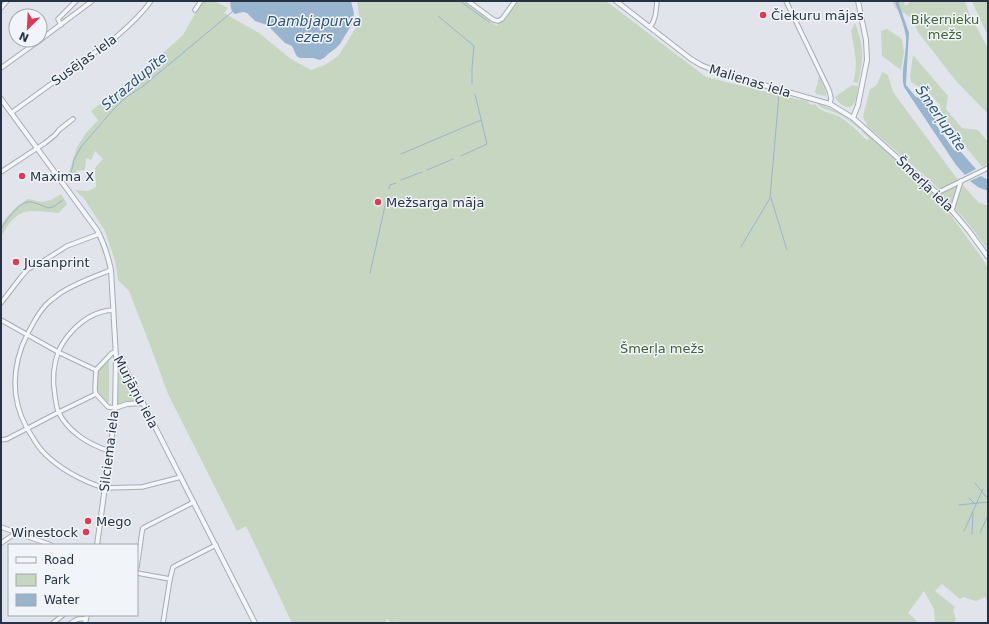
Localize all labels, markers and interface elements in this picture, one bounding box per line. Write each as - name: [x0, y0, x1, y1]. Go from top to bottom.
- north arrow: [8, 8, 48, 48]
- place label: Čiekuru mājas: [771, 8, 864, 23]
- marker: Čiekuru mājas: [758, 10, 768, 20]
- park label: Biķernieku mežs: [911, 12, 979, 42]
- water label: Dambjapurva ezers: [267, 13, 361, 45]
- text: N: [17, 29, 31, 44]
- street label: Susējas iela: [48, 31, 120, 89]
- water label: Strazdupīte: [98, 49, 170, 113]
- street label: Malienas iela: [707, 61, 793, 101]
- water label: Šmerļupīte: [912, 81, 970, 155]
- street label: Šmerļa iela: [893, 153, 957, 215]
- place label: Maxima X: [30, 169, 94, 184]
- marker: Maxima X: [17, 171, 27, 181]
- place label: Mežsarga māja: [386, 195, 484, 210]
- marker: Mežsarga māja: [373, 197, 383, 207]
- place label: Jusanprint: [23, 255, 90, 270]
- marker: Jusanprint: [11, 257, 21, 267]
- park label: Šmerļa mežs: [620, 341, 704, 356]
- street label: Murjāņu iela: [111, 353, 161, 431]
- street label: Silciema iela: [97, 409, 121, 493]
- place label: Mego: [96, 514, 131, 529]
- marker: Mego: [83, 516, 93, 526]
- place label: Winestock: [11, 525, 78, 540]
- marker: Winestock: [81, 527, 91, 537]
- legend: [8, 544, 138, 616]
- text: Road: [44, 553, 74, 567]
- text: Park: [44, 573, 70, 587]
- text: Water: [44, 593, 80, 607]

